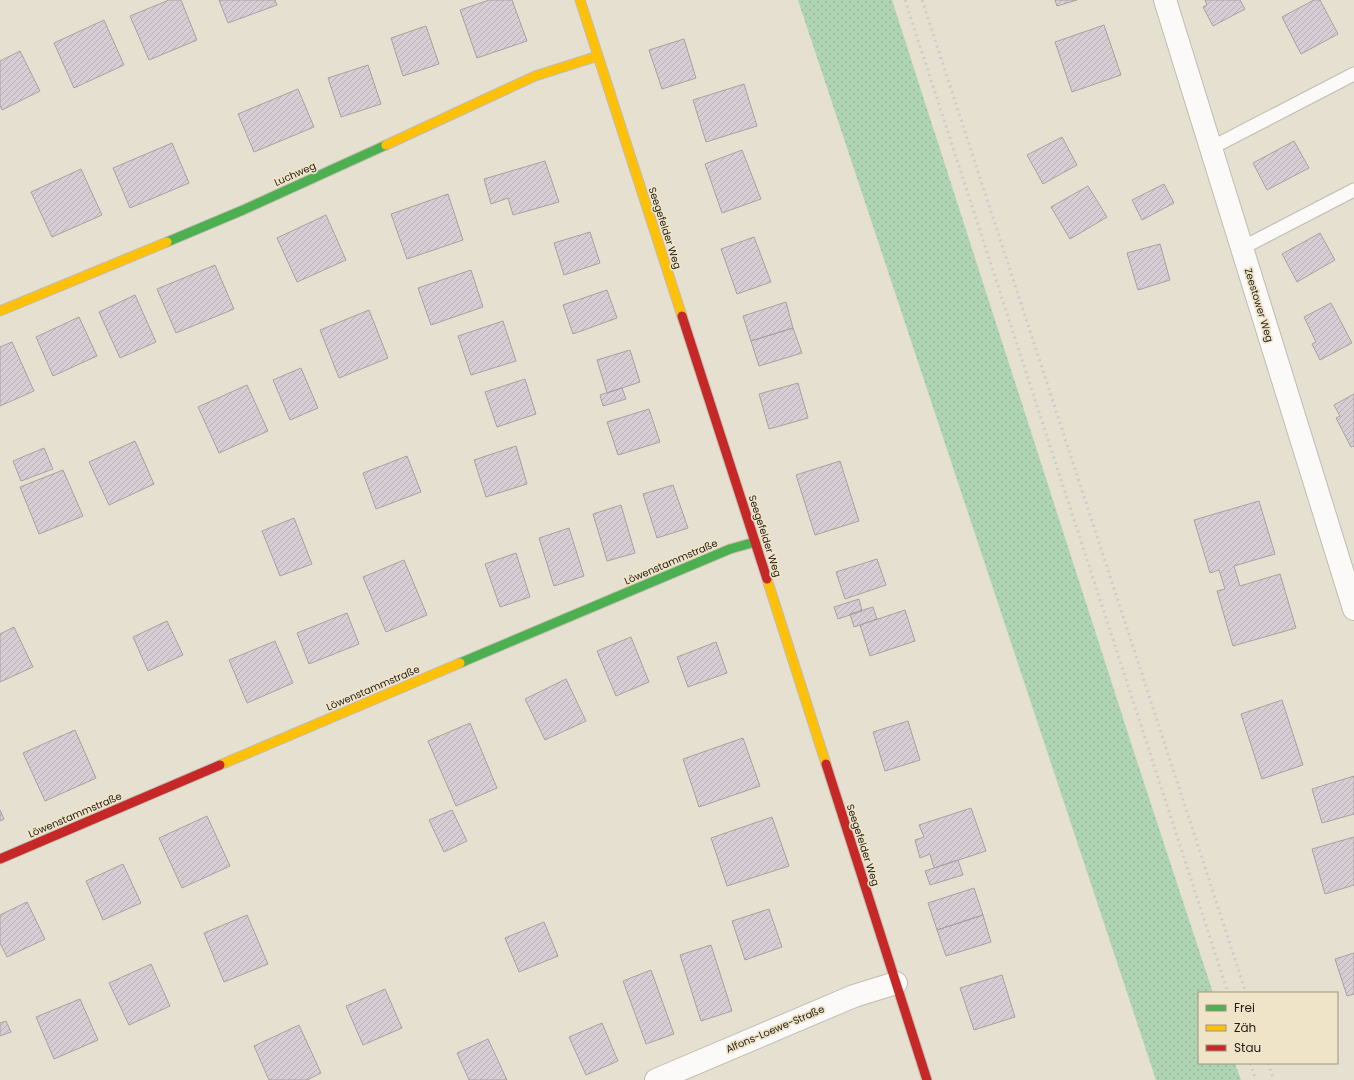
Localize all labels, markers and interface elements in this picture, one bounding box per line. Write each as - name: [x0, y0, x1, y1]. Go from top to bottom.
- street label: Luchweg: [272, 158, 318, 190]
- street label: Seegefelder Weg: [645, 185, 685, 271]
- street label: Zeestower Weg: [1241, 266, 1277, 344]
- street label: Seegefelder Weg: [745, 493, 785, 579]
- street label: Löwenstammstraße: [622, 536, 720, 588]
- street label: Löwenstammstraße: [324, 662, 422, 714]
- street label: Löwenstammstraße: [26, 789, 124, 841]
- street label: Seegefelder Weg: [843, 802, 883, 888]
- legend: [1198, 992, 1338, 1064]
- text: Frei: [1234, 999, 1255, 1016]
- street label: Alfons-Loewe-Straße: [723, 1001, 827, 1057]
- text: Zäh: [1234, 1019, 1256, 1036]
- text: Stau: [1234, 1039, 1261, 1056]

